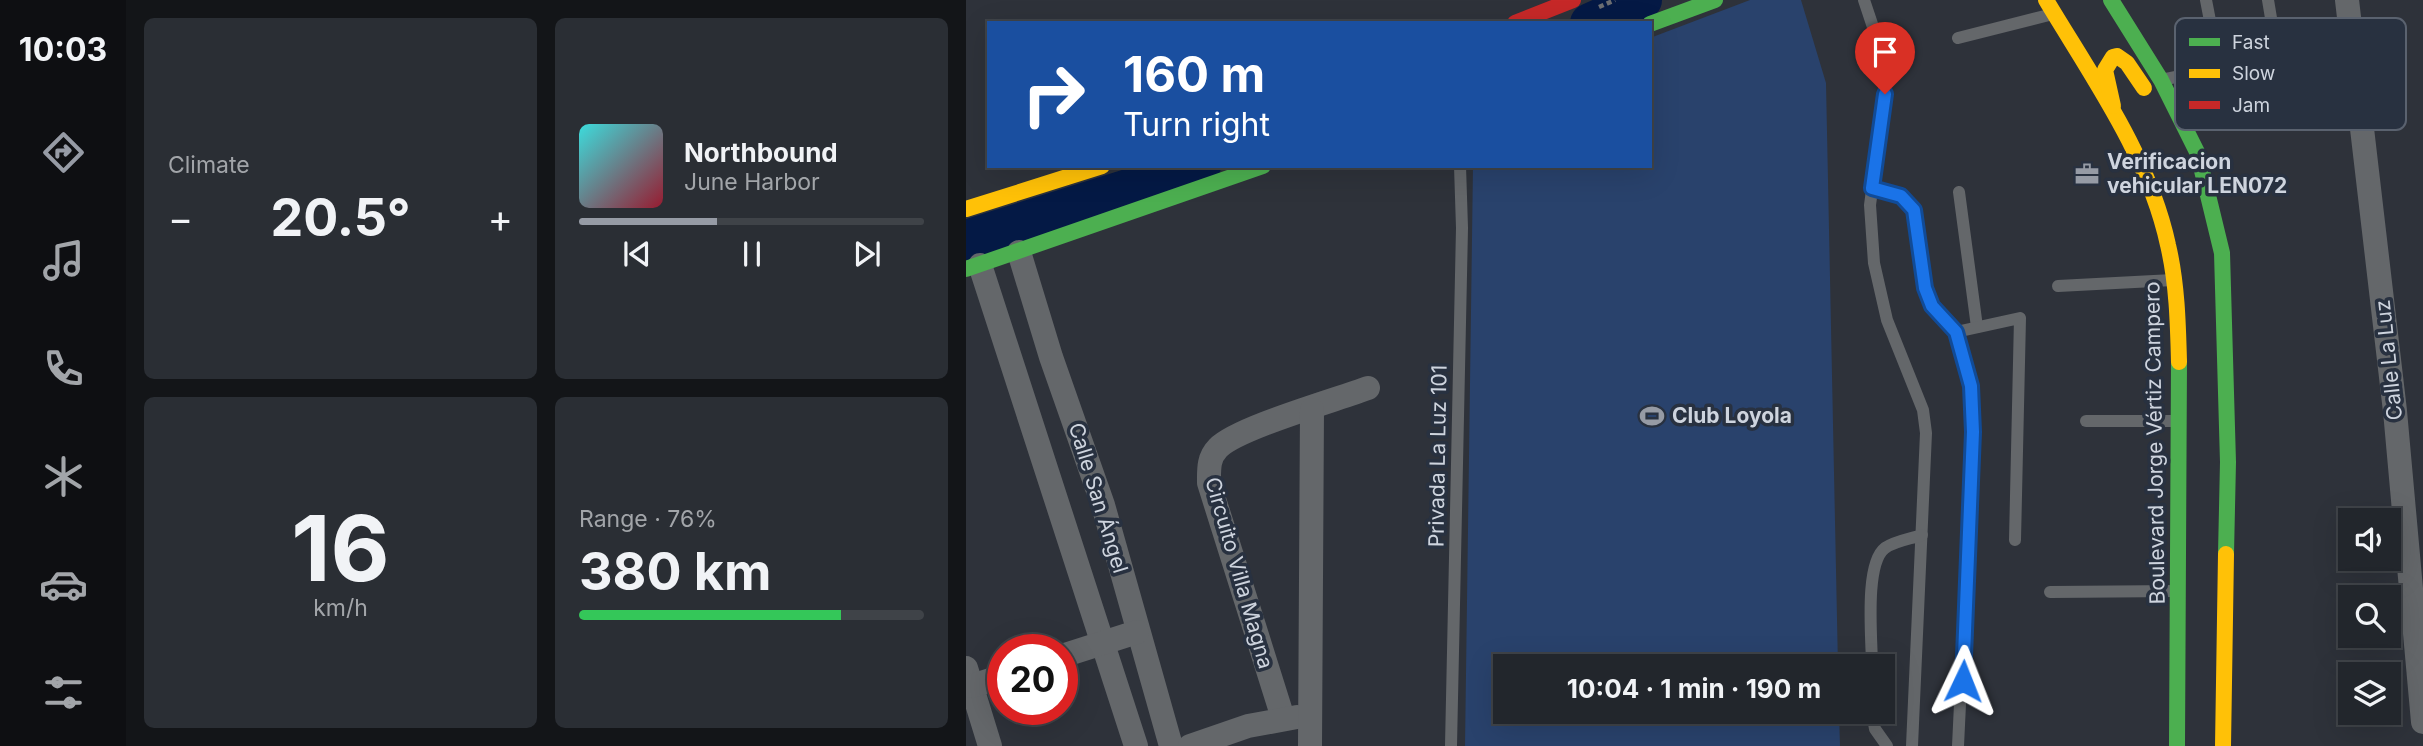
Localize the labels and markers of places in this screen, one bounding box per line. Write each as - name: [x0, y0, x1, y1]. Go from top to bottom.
- pin: [1855, 22, 1915, 94]
- place label: Verificacion vehicular LEN072: [2107, 149, 2287, 198]
- office icon: Verificacion vehicular LEN072: [2073, 160, 2101, 188]
- sports icon: Club Loyola: [1638, 402, 1666, 430]
- place label: Club Loyola: [1672, 403, 1792, 428]

